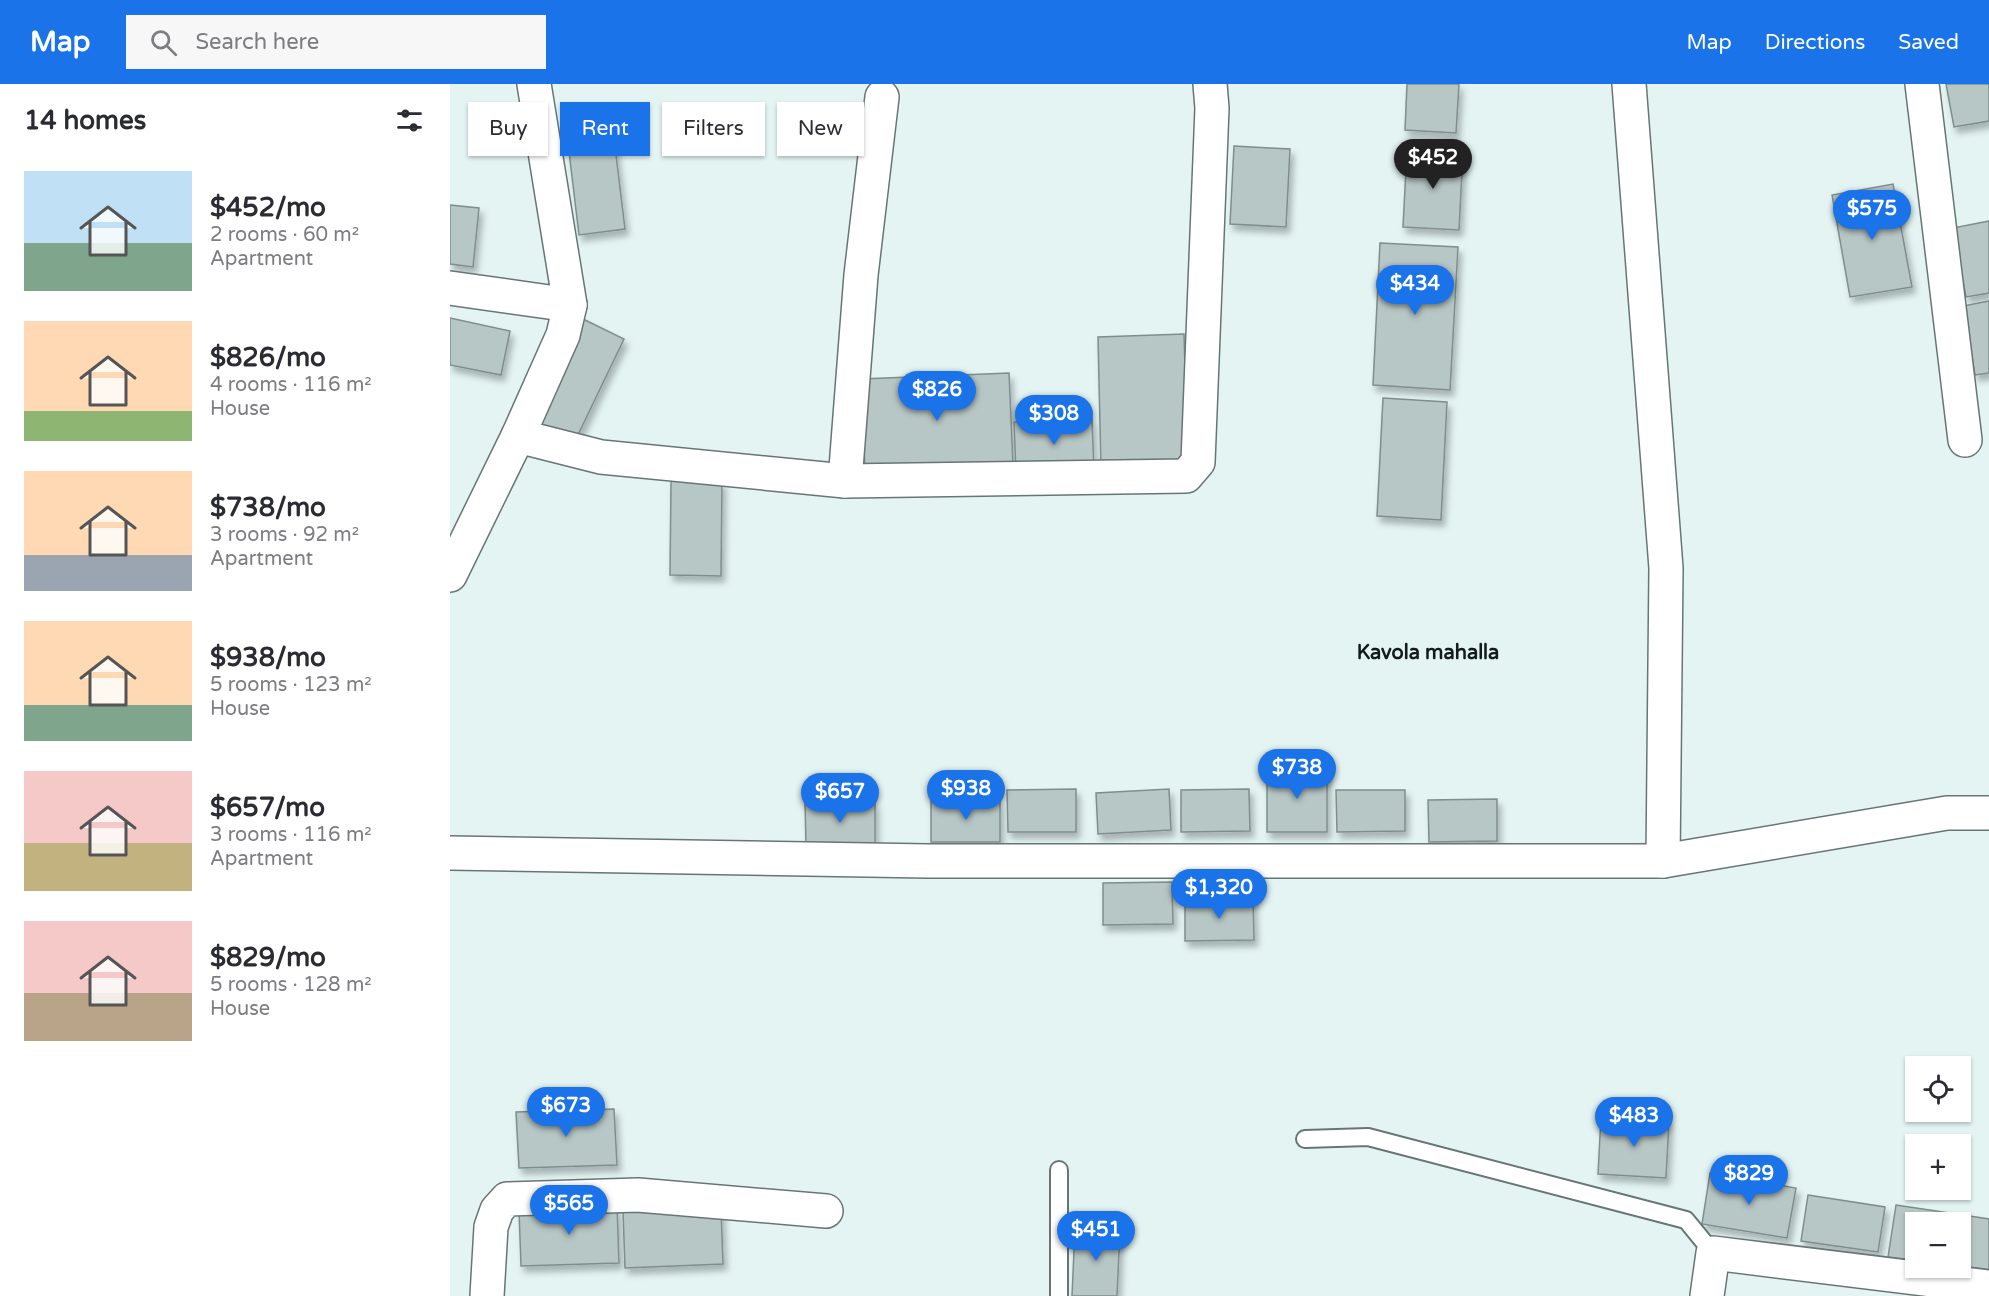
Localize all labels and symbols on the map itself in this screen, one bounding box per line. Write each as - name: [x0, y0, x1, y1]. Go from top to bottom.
- pin: $452: [1397, 139, 1469, 190]
- pin: $575: [1836, 190, 1908, 241]
- pin: $434: [1379, 265, 1451, 316]
- pin: $826: [901, 371, 973, 422]
- pin: $308: [1018, 395, 1090, 446]
- district label: Kavola mahalla: [1357, 641, 1499, 665]
- pin: $738: [1261, 749, 1333, 800]
- pin: $938: [930, 770, 1002, 821]
- pin: $657: [804, 773, 876, 824]
- pin: $1,320: [1170, 869, 1268, 920]
- pin: $673: [530, 1087, 602, 1138]
- pin: $483: [1598, 1097, 1670, 1148]
- pin: $829: [1713, 1155, 1785, 1206]
- pin: $565: [533, 1185, 605, 1236]
- pin: $451: [1060, 1211, 1132, 1262]

